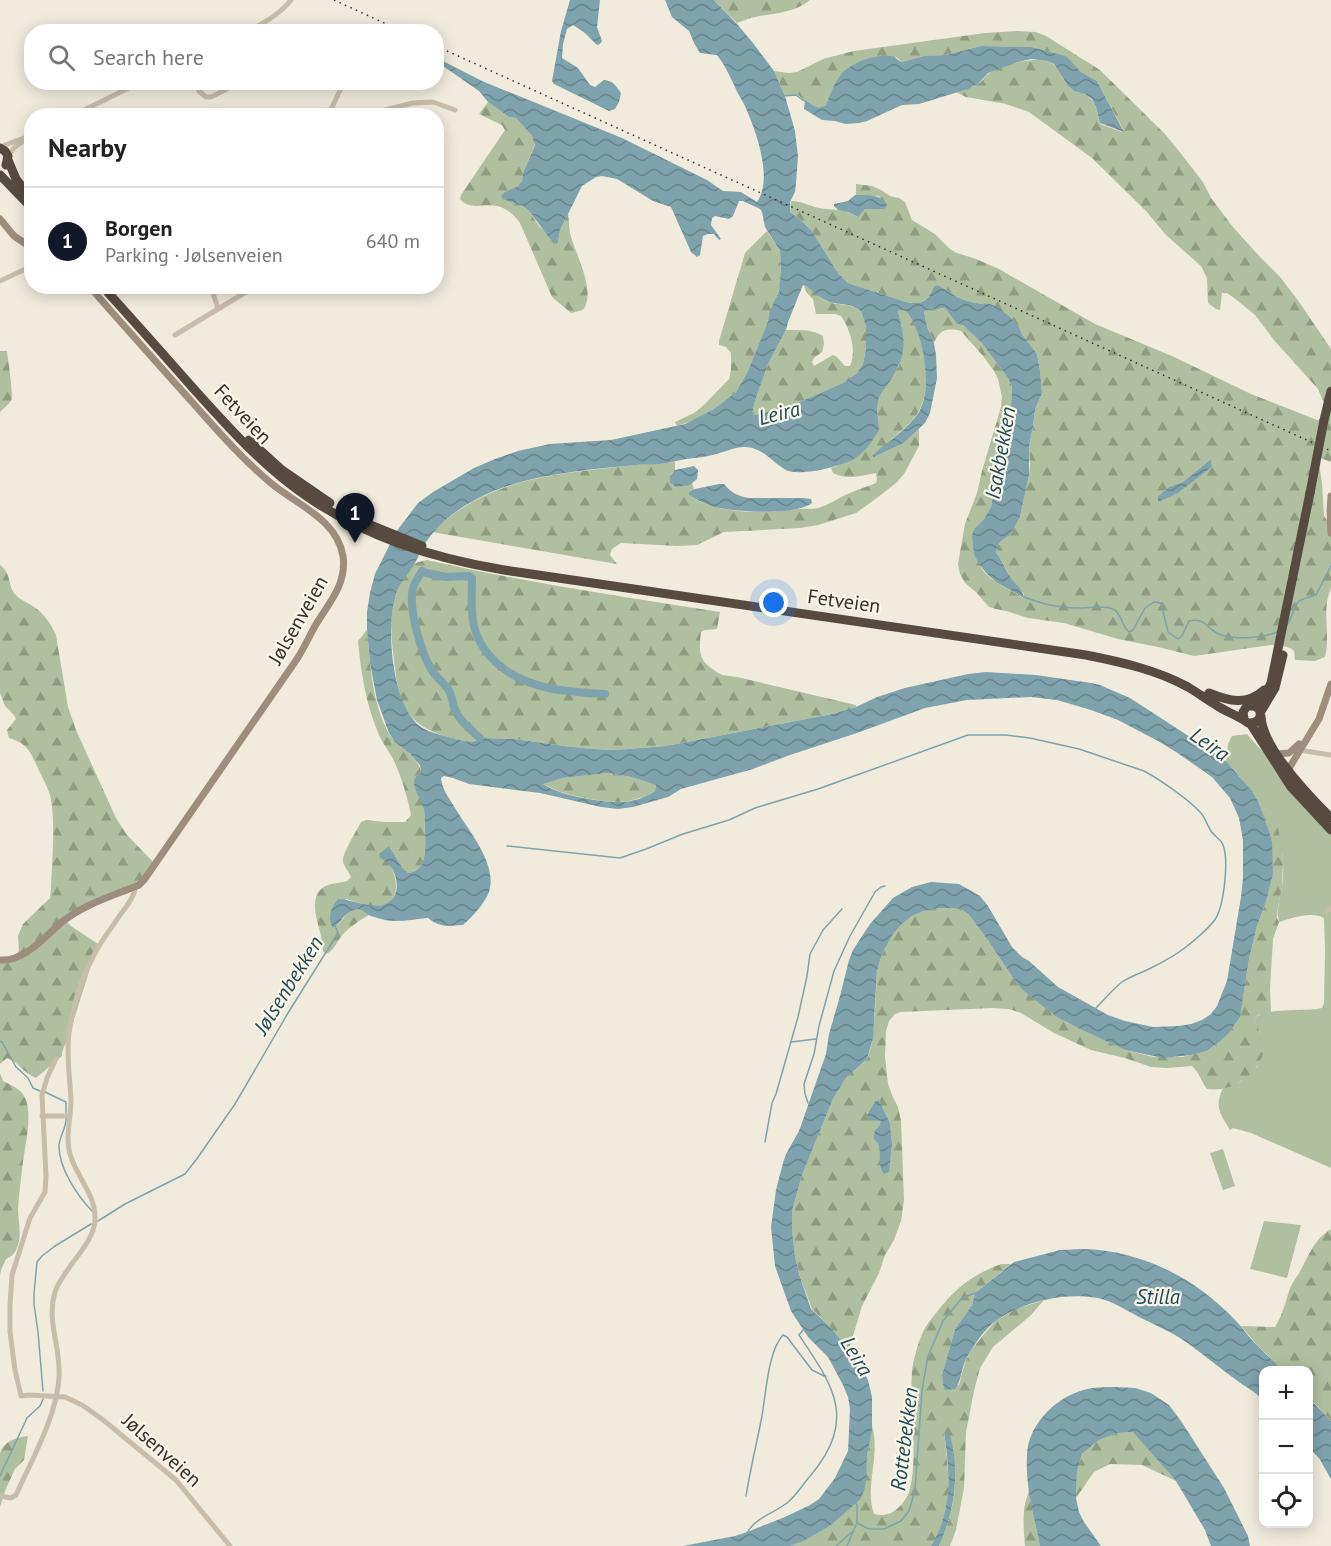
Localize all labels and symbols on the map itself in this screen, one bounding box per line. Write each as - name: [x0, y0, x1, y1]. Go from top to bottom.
- street label: Fetveien: [208, 378, 278, 450]
- water label: Leira: [755, 395, 803, 431]
- water label: Isakbekken: [979, 405, 1021, 501]
- pin: 1: [336, 494, 374, 543]
- street label: Jølsenveien: [262, 571, 334, 670]
- street label: Fetveien: [806, 583, 882, 619]
- your location: [759, 588, 788, 617]
- water label: Leira: [1185, 721, 1236, 768]
- water label: Jølsenbekken: [246, 931, 329, 1041]
- water label: Stilla: [1136, 1283, 1181, 1310]
- water label: Leira: [835, 1331, 880, 1382]
- water label: Rottebekken: [884, 1386, 924, 1492]
- street label: Jølsenveien: [116, 1407, 207, 1492]

